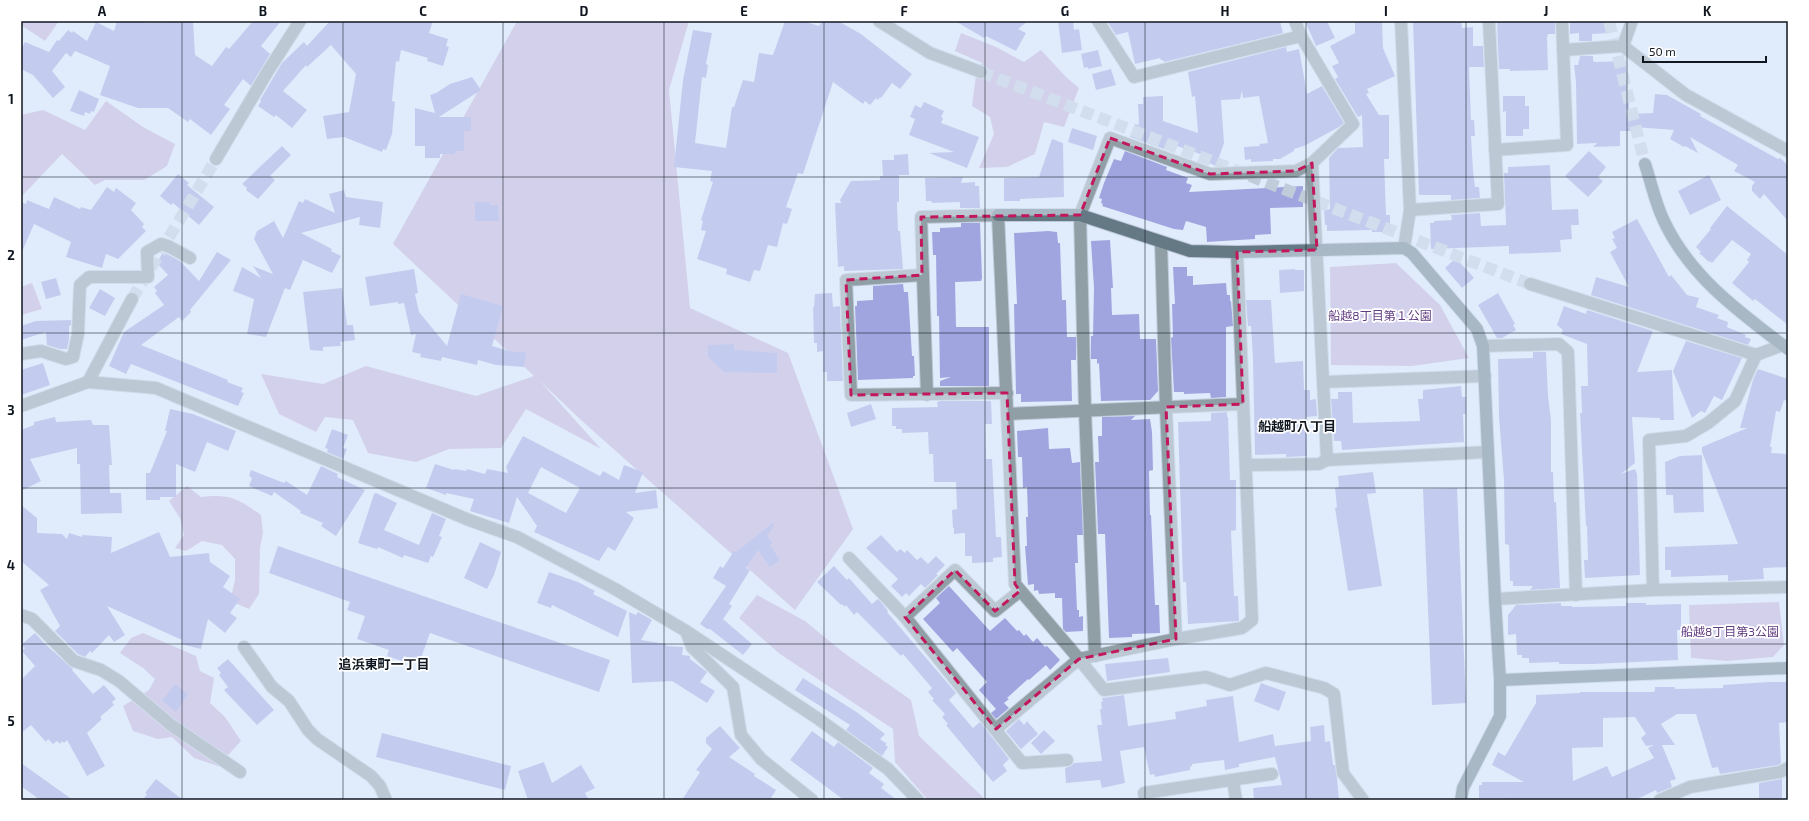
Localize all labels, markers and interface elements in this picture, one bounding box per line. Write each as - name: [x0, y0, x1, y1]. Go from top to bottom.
- text: A: [98, 3, 107, 19]
- text: B: [259, 3, 267, 19]
- text: C: [419, 3, 427, 19]
- text: D: [580, 3, 589, 19]
- text: E: [740, 3, 748, 19]
- text: F: [900, 3, 908, 19]
- text: G: [1061, 3, 1069, 19]
- text: H: [1221, 3, 1230, 19]
- text: I: [1384, 3, 1388, 19]
- text: J: [1544, 3, 1548, 19]
- text: K: [1703, 3, 1712, 19]
- scale bar: [1643, 38, 1766, 64]
- text: 50 m: [1649, 44, 1676, 58]
- text: 1: [8, 91, 14, 107]
- text: 2: [7, 247, 15, 263]
- park label: 船越8丁目第１公園: [1328, 308, 1432, 322]
- text: 3: [7, 402, 15, 418]
- district label: 船越町八丁目: [1258, 418, 1336, 434]
- text: 4: [7, 557, 15, 573]
- park label: 船越8丁目第3公園: [1681, 624, 1779, 638]
- district label: 追浜東町一丁目: [338, 656, 430, 672]
- text: 5: [7, 713, 15, 729]

